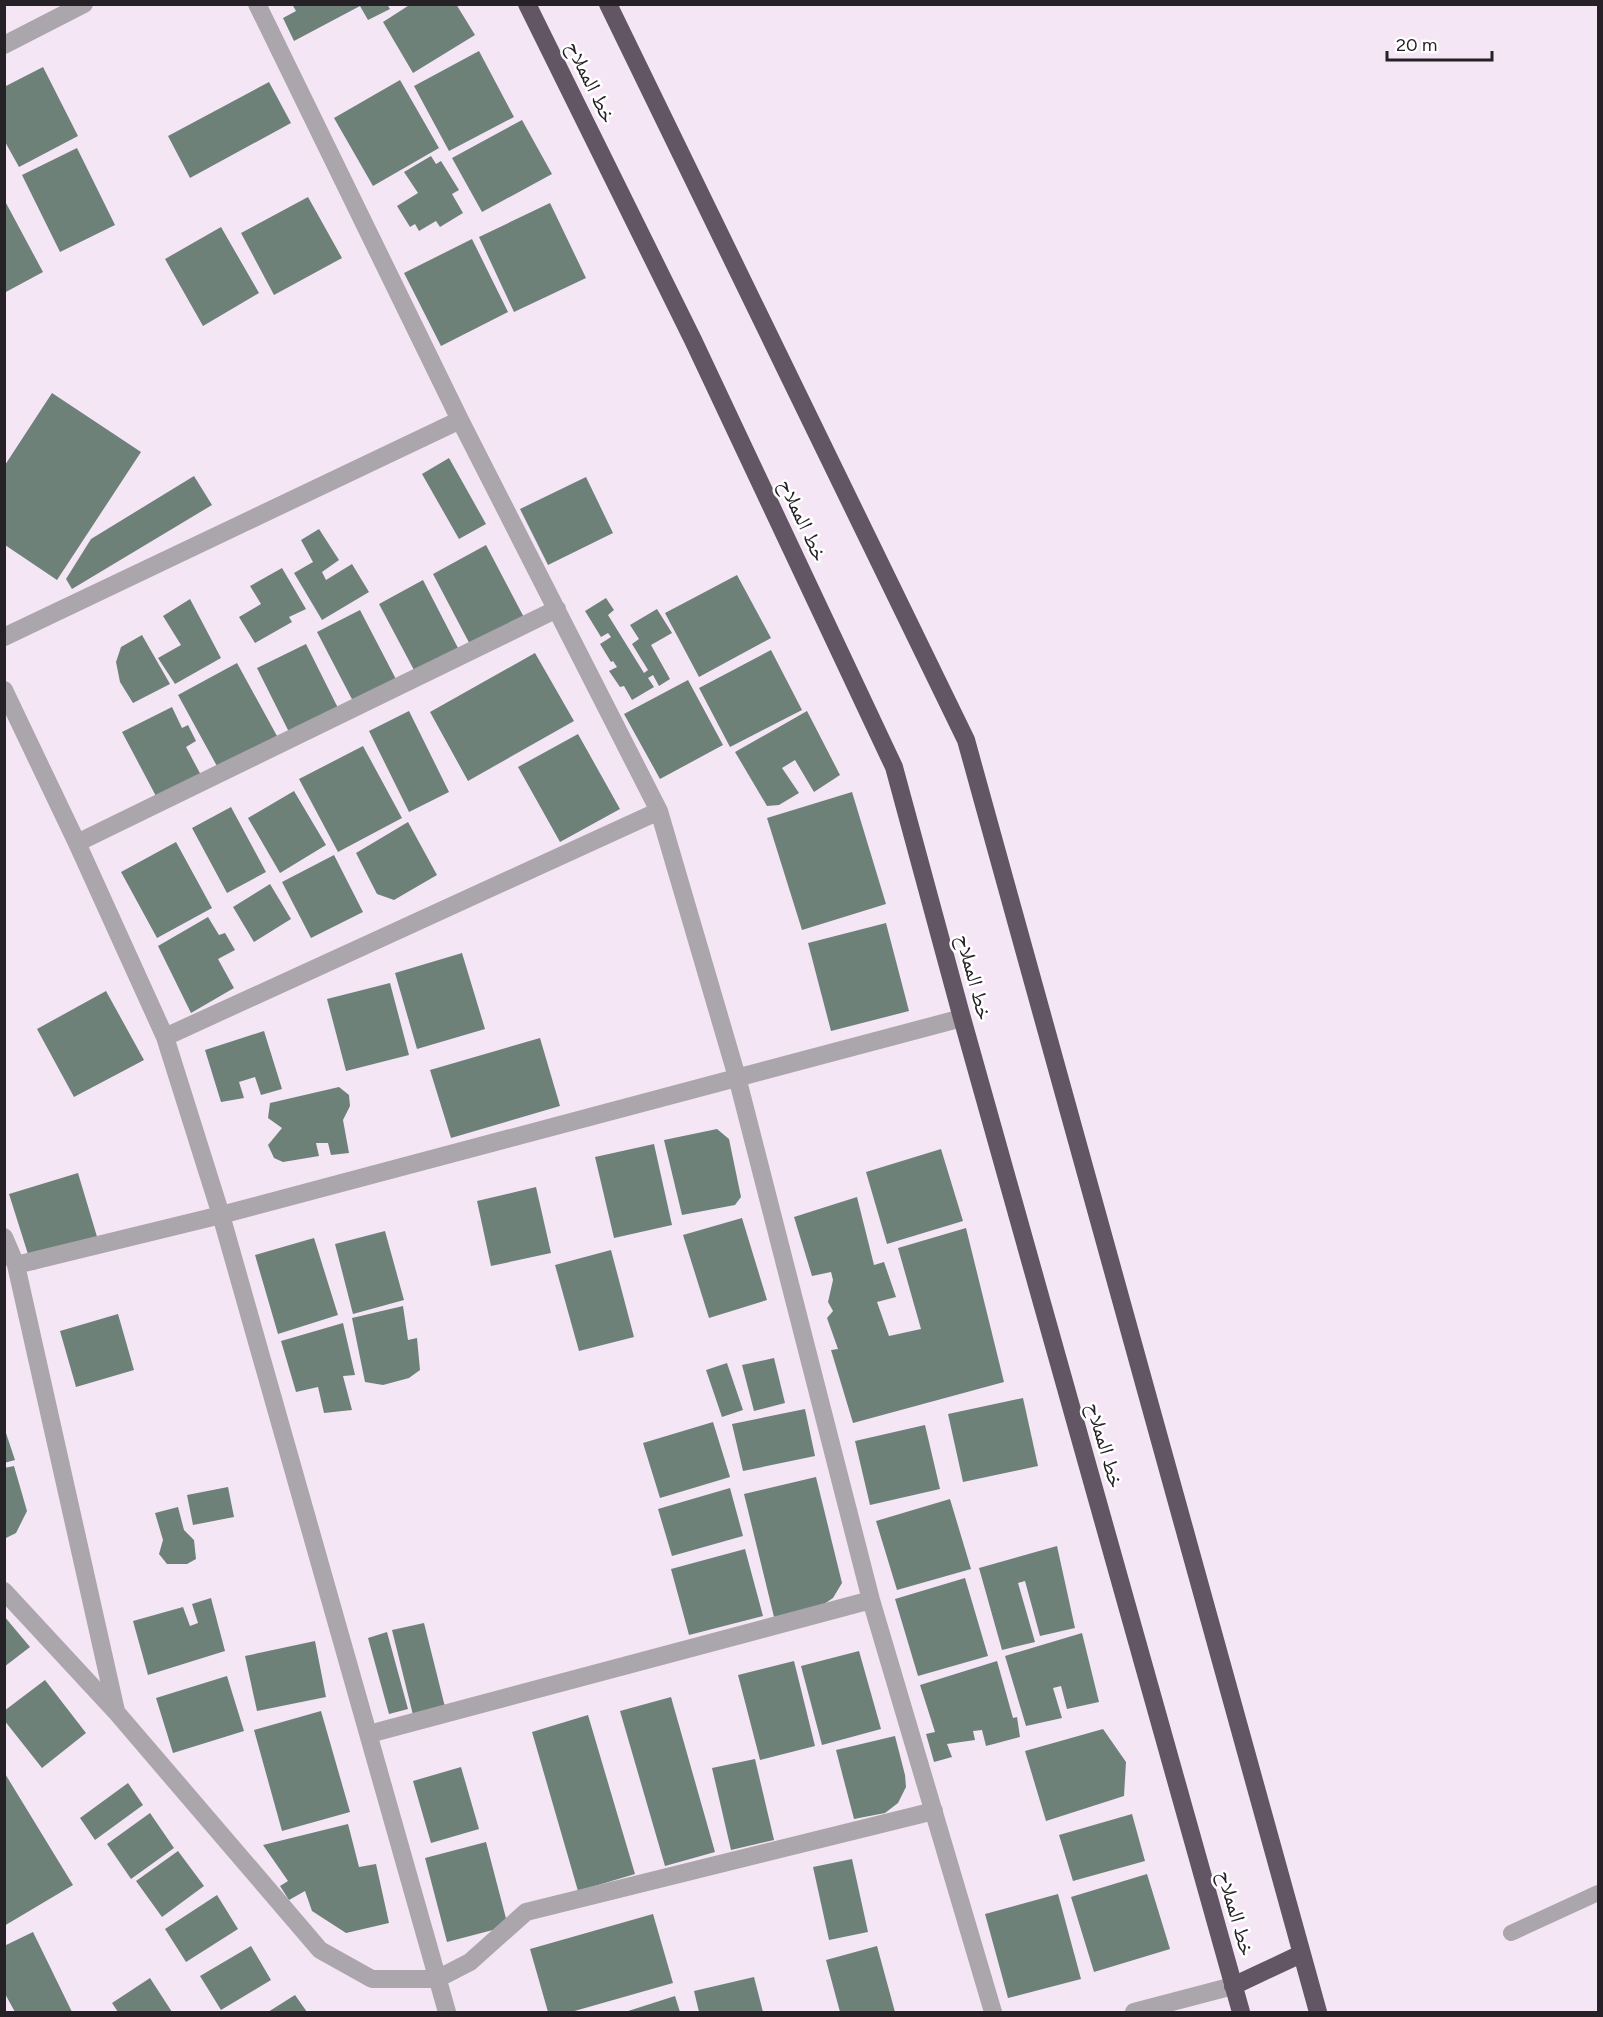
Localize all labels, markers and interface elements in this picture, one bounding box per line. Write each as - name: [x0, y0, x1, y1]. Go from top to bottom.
- scale bar: [1387, 24, 1492, 62]
- text: 20 m: [1396, 34, 1437, 56]
- street label: خط المملاح: [560, 37, 622, 127]
- street label: خط المملاح: [773, 475, 833, 565]
- street label: خط المملاح: [950, 931, 998, 1023]
- street label: خط المملاح: [1080, 1399, 1130, 1491]
- street label: خط المملاح: [1211, 1867, 1261, 1959]

